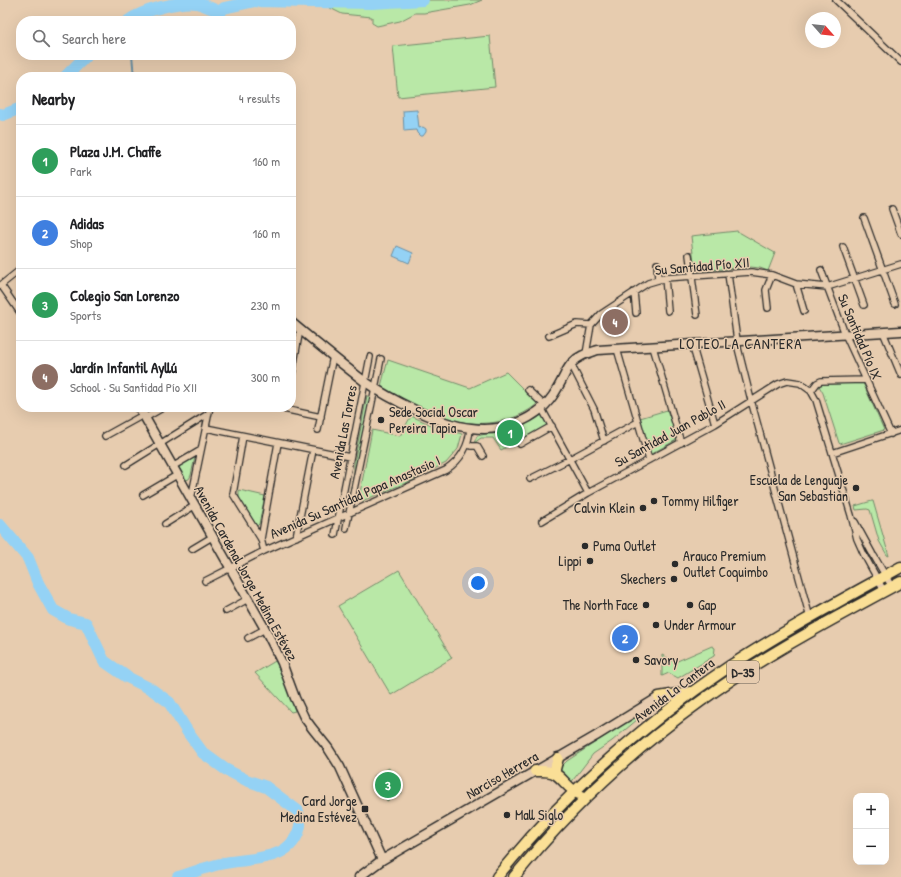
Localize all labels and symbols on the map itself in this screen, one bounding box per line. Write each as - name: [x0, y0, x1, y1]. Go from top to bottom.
- north arrow: [805, 12, 841, 48]
- street label: Su Santidad Pío XII: [654, 252, 750, 279]
- street label: Su Santidad Pío IX: [834, 291, 887, 383]
- pin: 4: [602, 307, 628, 337]
- district label: LOTEO LA CANTERA: [679, 333, 803, 354]
- street label: Avenida Las Torres: [324, 384, 361, 480]
- street label: Su Santidad Juan Pablo II: [611, 394, 729, 471]
- place label: Sede Social Oscar Pereira Tapia: [389, 402, 478, 438]
- marker: Sede Social Oscar Pereira Tapia: [376, 415, 386, 425]
- pin: 1: [497, 418, 523, 448]
- street label: Avenida Su Santidad Papa Anastasio I: [267, 450, 443, 544]
- place label: Escuela de Lenguaje San Sebastian: [750, 470, 848, 505]
- street label: Avenida Cardenal Jorge Medina Estévez: [189, 482, 303, 664]
- marker: Escuela de Lenguaje San Sebastian: [851, 483, 861, 493]
- place label: Tommy Hilfiger: [662, 491, 739, 511]
- marker: Tommy Hilfiger: [649, 496, 659, 506]
- place label: Calvin Klein: [574, 498, 635, 517]
- marker: Calvin Klein: [638, 503, 648, 513]
- place label: Puma Outlet: [593, 536, 656, 555]
- marker: Puma Outlet: [580, 541, 590, 551]
- place label: Arauco Premium Outlet Coquimbo: [683, 546, 768, 582]
- place label: Lippi: [559, 551, 582, 571]
- marker: Lippi: [585, 556, 595, 566]
- marker: Arauco Premium Outlet Coquimbo: [670, 559, 680, 569]
- place label: Skechers: [621, 569, 666, 588]
- your location: [468, 573, 488, 593]
- marker: Skechers: [669, 574, 679, 584]
- place label: The North Face: [563, 595, 638, 614]
- place label: Gap: [698, 595, 716, 615]
- marker: The North Face: [641, 600, 651, 610]
- marker: Gap: [685, 600, 695, 610]
- place label: Under Armour: [664, 615, 737, 634]
- marker: Under Armour: [651, 620, 661, 630]
- pin: 2: [612, 623, 638, 653]
- place label: Savory: [644, 650, 679, 670]
- street label: Avenida La Cantera: [630, 653, 718, 726]
- marker: Savory: [631, 655, 641, 665]
- road number: D-35: [727, 661, 759, 683]
- street label: Narciso Herrera: [462, 746, 542, 803]
- pin: 3: [375, 770, 401, 800]
- place label: Card Jorge Medina Estévez: [280, 791, 357, 826]
- marker: Card Jorge Medina Estévez: [360, 804, 370, 814]
- place label: Mall Siglo: [515, 805, 564, 825]
- marker: Mall Siglo: [502, 810, 512, 820]

